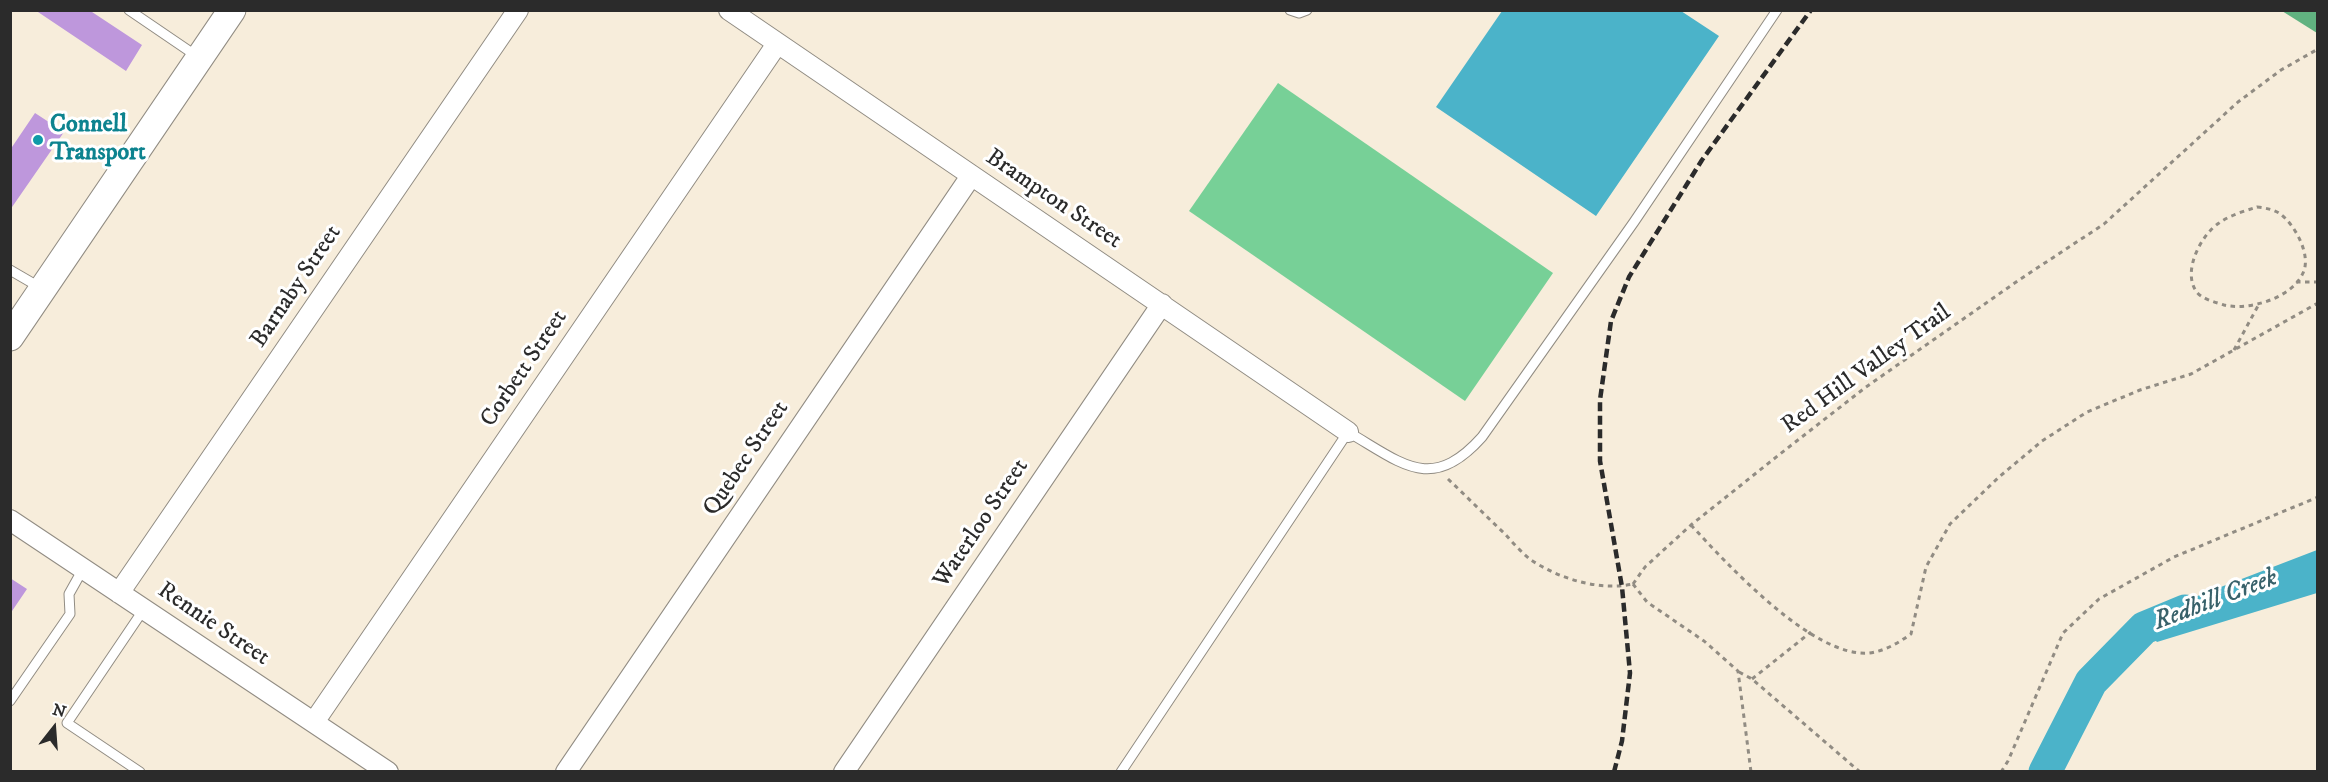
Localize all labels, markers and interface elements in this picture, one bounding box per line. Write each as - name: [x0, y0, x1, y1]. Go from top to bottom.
- place label: Connell Transport: [50, 112, 146, 168]
- marker: Connell Transport: [31, 133, 45, 147]
- street label: Brampton Street: [979, 144, 1127, 256]
- street label: Barnaby Street: [245, 220, 349, 354]
- street label: Red Hill Valley Trail: [1777, 299, 1957, 441]
- street label: Corbett Street: [475, 305, 575, 433]
- street label: Quebec Street: [698, 396, 796, 522]
- street label: Waterloo Street: [928, 454, 1036, 594]
- water label: Redhill Creek: [2150, 563, 2282, 639]
- street label: Rennie Street: [152, 577, 274, 673]
- north arrow: [24, 698, 84, 758]
- text: N: [50, 699, 68, 722]

